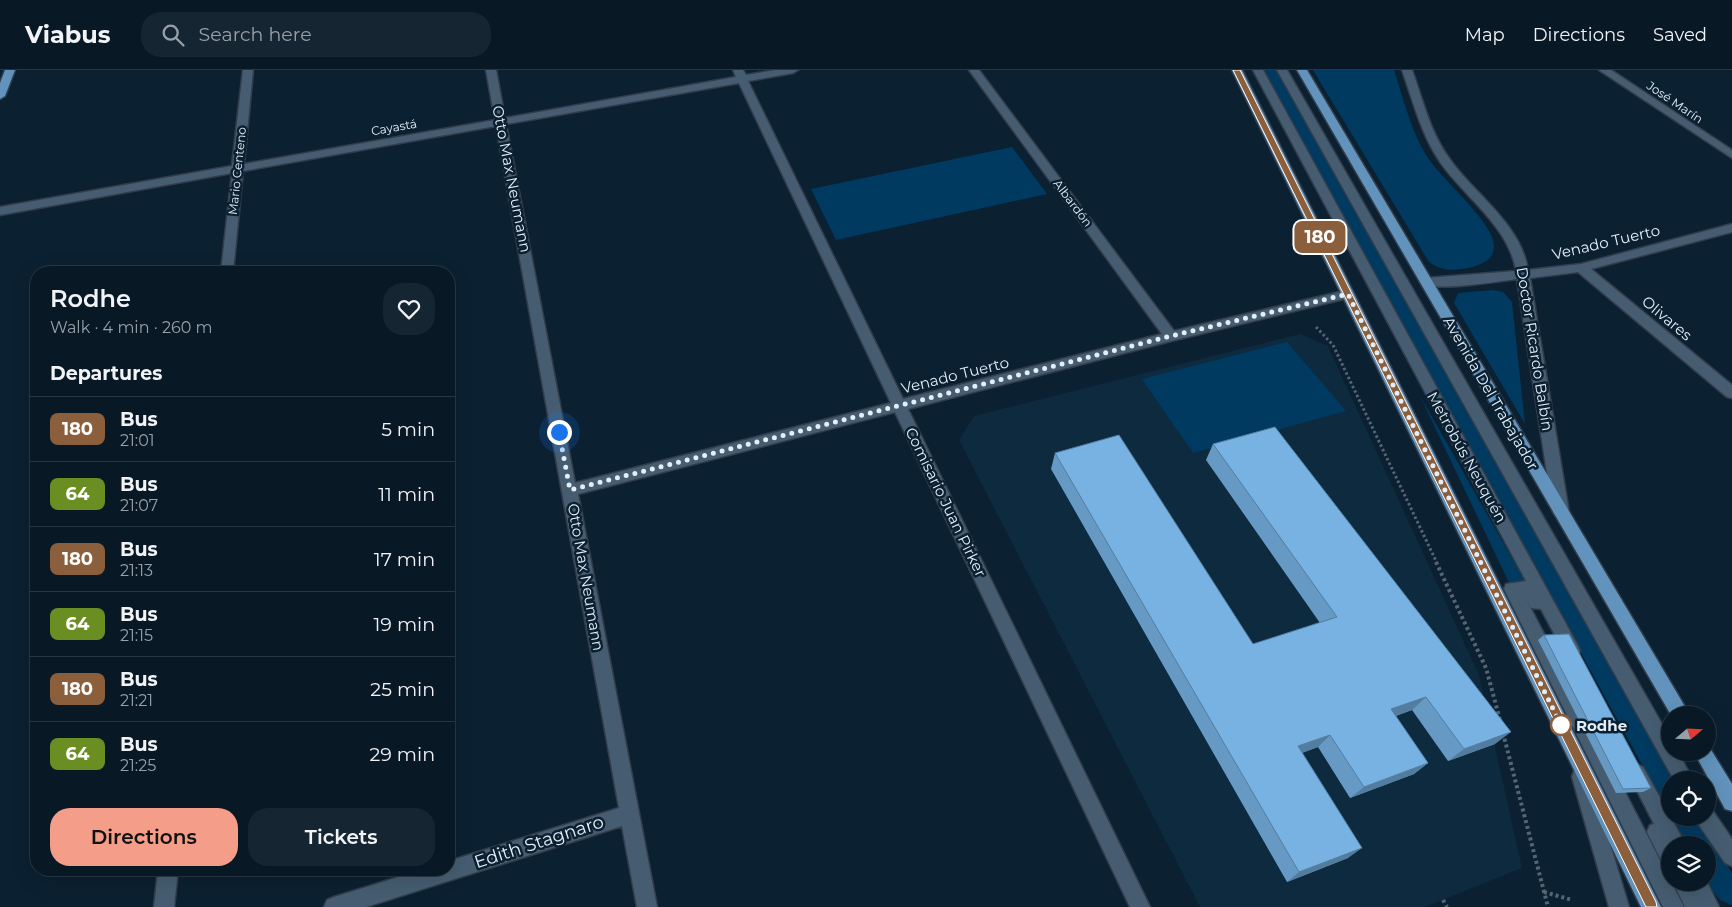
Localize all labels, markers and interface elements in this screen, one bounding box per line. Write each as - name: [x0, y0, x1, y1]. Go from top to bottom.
- search box: [141, 12, 491, 57]
- text: Viabus: [25, 20, 111, 49]
- icon: search: [159, 21, 187, 49]
- text: Search here: [199, 23, 312, 46]
- text: Map: [1465, 24, 1505, 46]
- text: Directions: [1533, 24, 1625, 46]
- text: Saved: [1653, 24, 1707, 46]
- street label: José Marín: [1643, 77, 1706, 126]
- street label: Otto Max Neumann: [488, 104, 536, 254]
- street label: Cayastá: [370, 116, 418, 138]
- street label: Mario Centeno: [225, 126, 249, 216]
- street label: Albardón: [1050, 176, 1096, 230]
- street label: Venado Tuerto: [1550, 220, 1662, 264]
- line badge: 180: [1291, 221, 1349, 253]
- text: 180: [1304, 226, 1336, 248]
- street label: Doctor Ricardo Balbín: [1513, 266, 1557, 432]
- button: heart: [383, 283, 435, 335]
- text: Rodhe: [50, 284, 131, 313]
- street label: Olivares: [1638, 292, 1696, 344]
- street label: Avenida Del Trabajador: [1439, 313, 1543, 473]
- text: Walk · 4 min · 260 m: [50, 318, 212, 337]
- street label: Venado Tuerto: [899, 352, 1011, 398]
- text: Departures: [50, 362, 162, 385]
- street label: Metrobús Neuquén: [1423, 388, 1511, 526]
- text: Bus: [120, 408, 158, 431]
- text: 180: [62, 418, 93, 440]
- text: 5 min: [381, 418, 435, 441]
- your location: [547, 420, 572, 445]
- street label: Comisario Juan Pirker: [902, 424, 990, 580]
- text: 21:01: [120, 431, 155, 450]
- text: Bus: [120, 473, 158, 496]
- text: 64: [66, 483, 89, 505]
- text: 11 min: [378, 483, 435, 506]
- text: 21:07: [120, 496, 158, 515]
- street label: Otto Max Neumann: [564, 502, 608, 652]
- text: Bus: [120, 538, 158, 561]
- text: 180: [62, 548, 93, 570]
- text: 17 min: [374, 548, 435, 571]
- text: 21:13: [120, 561, 153, 580]
- text: Bus: [120, 603, 158, 626]
- text: 64: [66, 613, 89, 635]
- text: 19 min: [373, 613, 435, 636]
- text: 21:15: [120, 626, 153, 645]
- text: Bus: [120, 668, 158, 691]
- text: 180: [62, 678, 93, 700]
- text: 25 min: [370, 678, 435, 701]
- text: 21:21: [120, 691, 153, 710]
- north arrow: [1661, 706, 1716, 761]
- map controls: [1661, 706, 1716, 891]
- marker: Rodhe: [1550, 714, 1572, 736]
- place label: Rodhe: [1576, 716, 1627, 735]
- text: Bus: [120, 733, 158, 756]
- text: 64: [66, 743, 89, 765]
- text: 29 min: [370, 743, 435, 766]
- text: 21:25: [120, 756, 156, 775]
- button: locate: [1661, 771, 1716, 826]
- button: Directions: [50, 808, 238, 866]
- button: Tickets: [248, 808, 435, 866]
- street label: Edith Stagnaro: [471, 811, 607, 873]
- button: layers: [1661, 836, 1716, 891]

